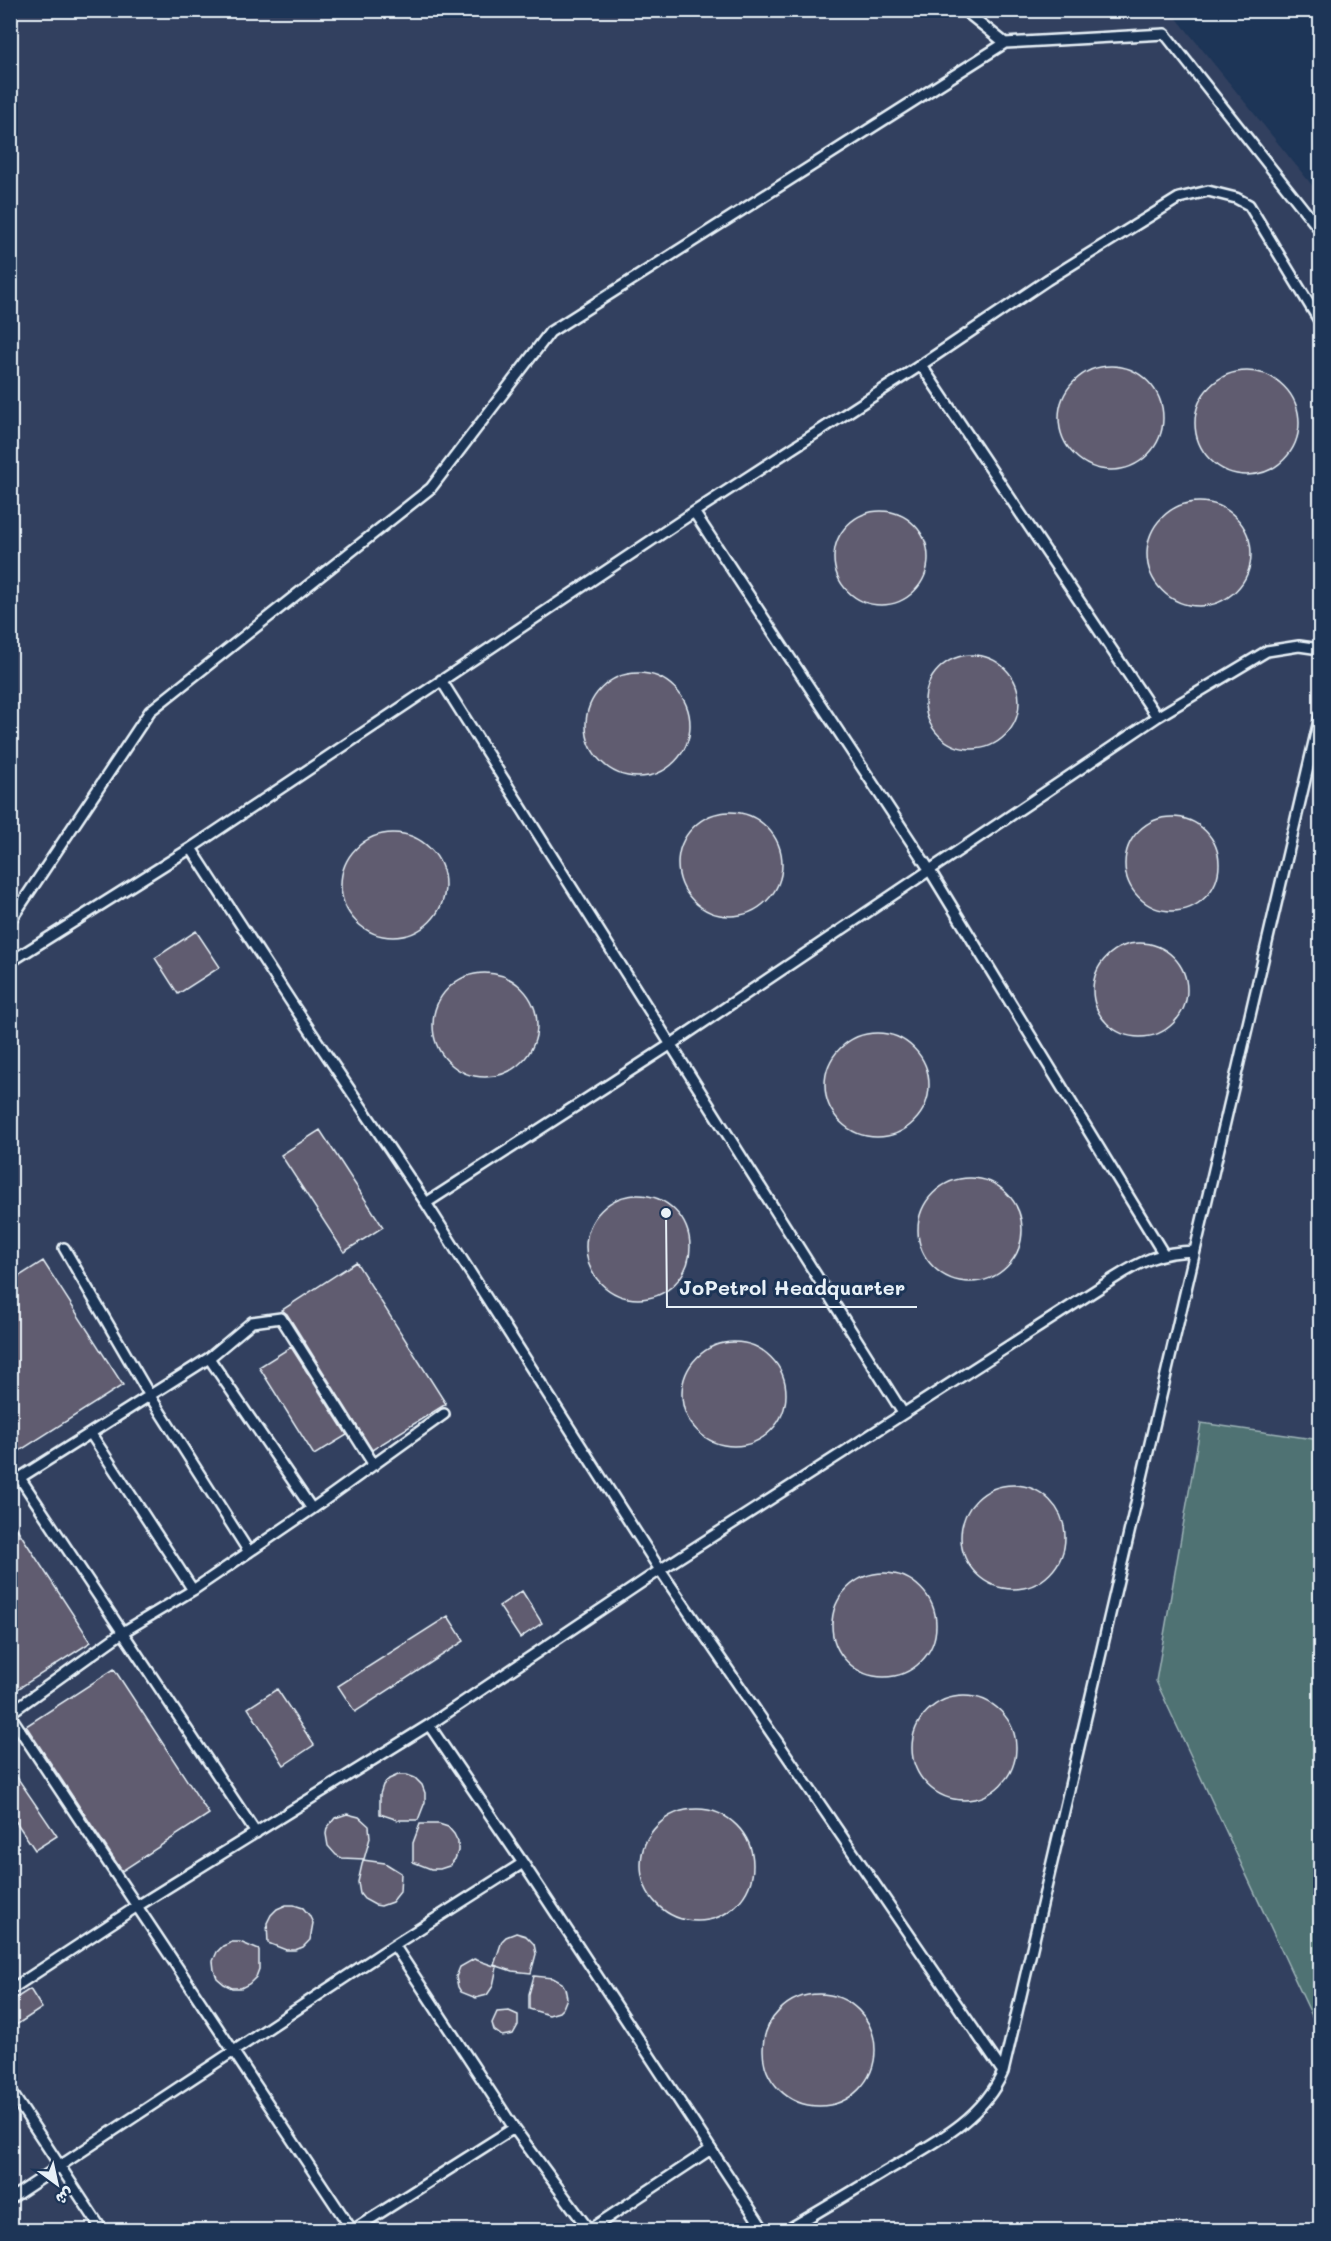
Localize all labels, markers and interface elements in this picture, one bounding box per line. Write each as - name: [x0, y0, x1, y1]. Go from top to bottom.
- callout: JoPetrol Headquarter: [667, 1269, 917, 1307]
- text: JoPetrol Headquarter: [679, 1274, 905, 1300]
- north arrow: [27, 2154, 87, 2214]
- text: ش: [52, 2183, 79, 2211]

